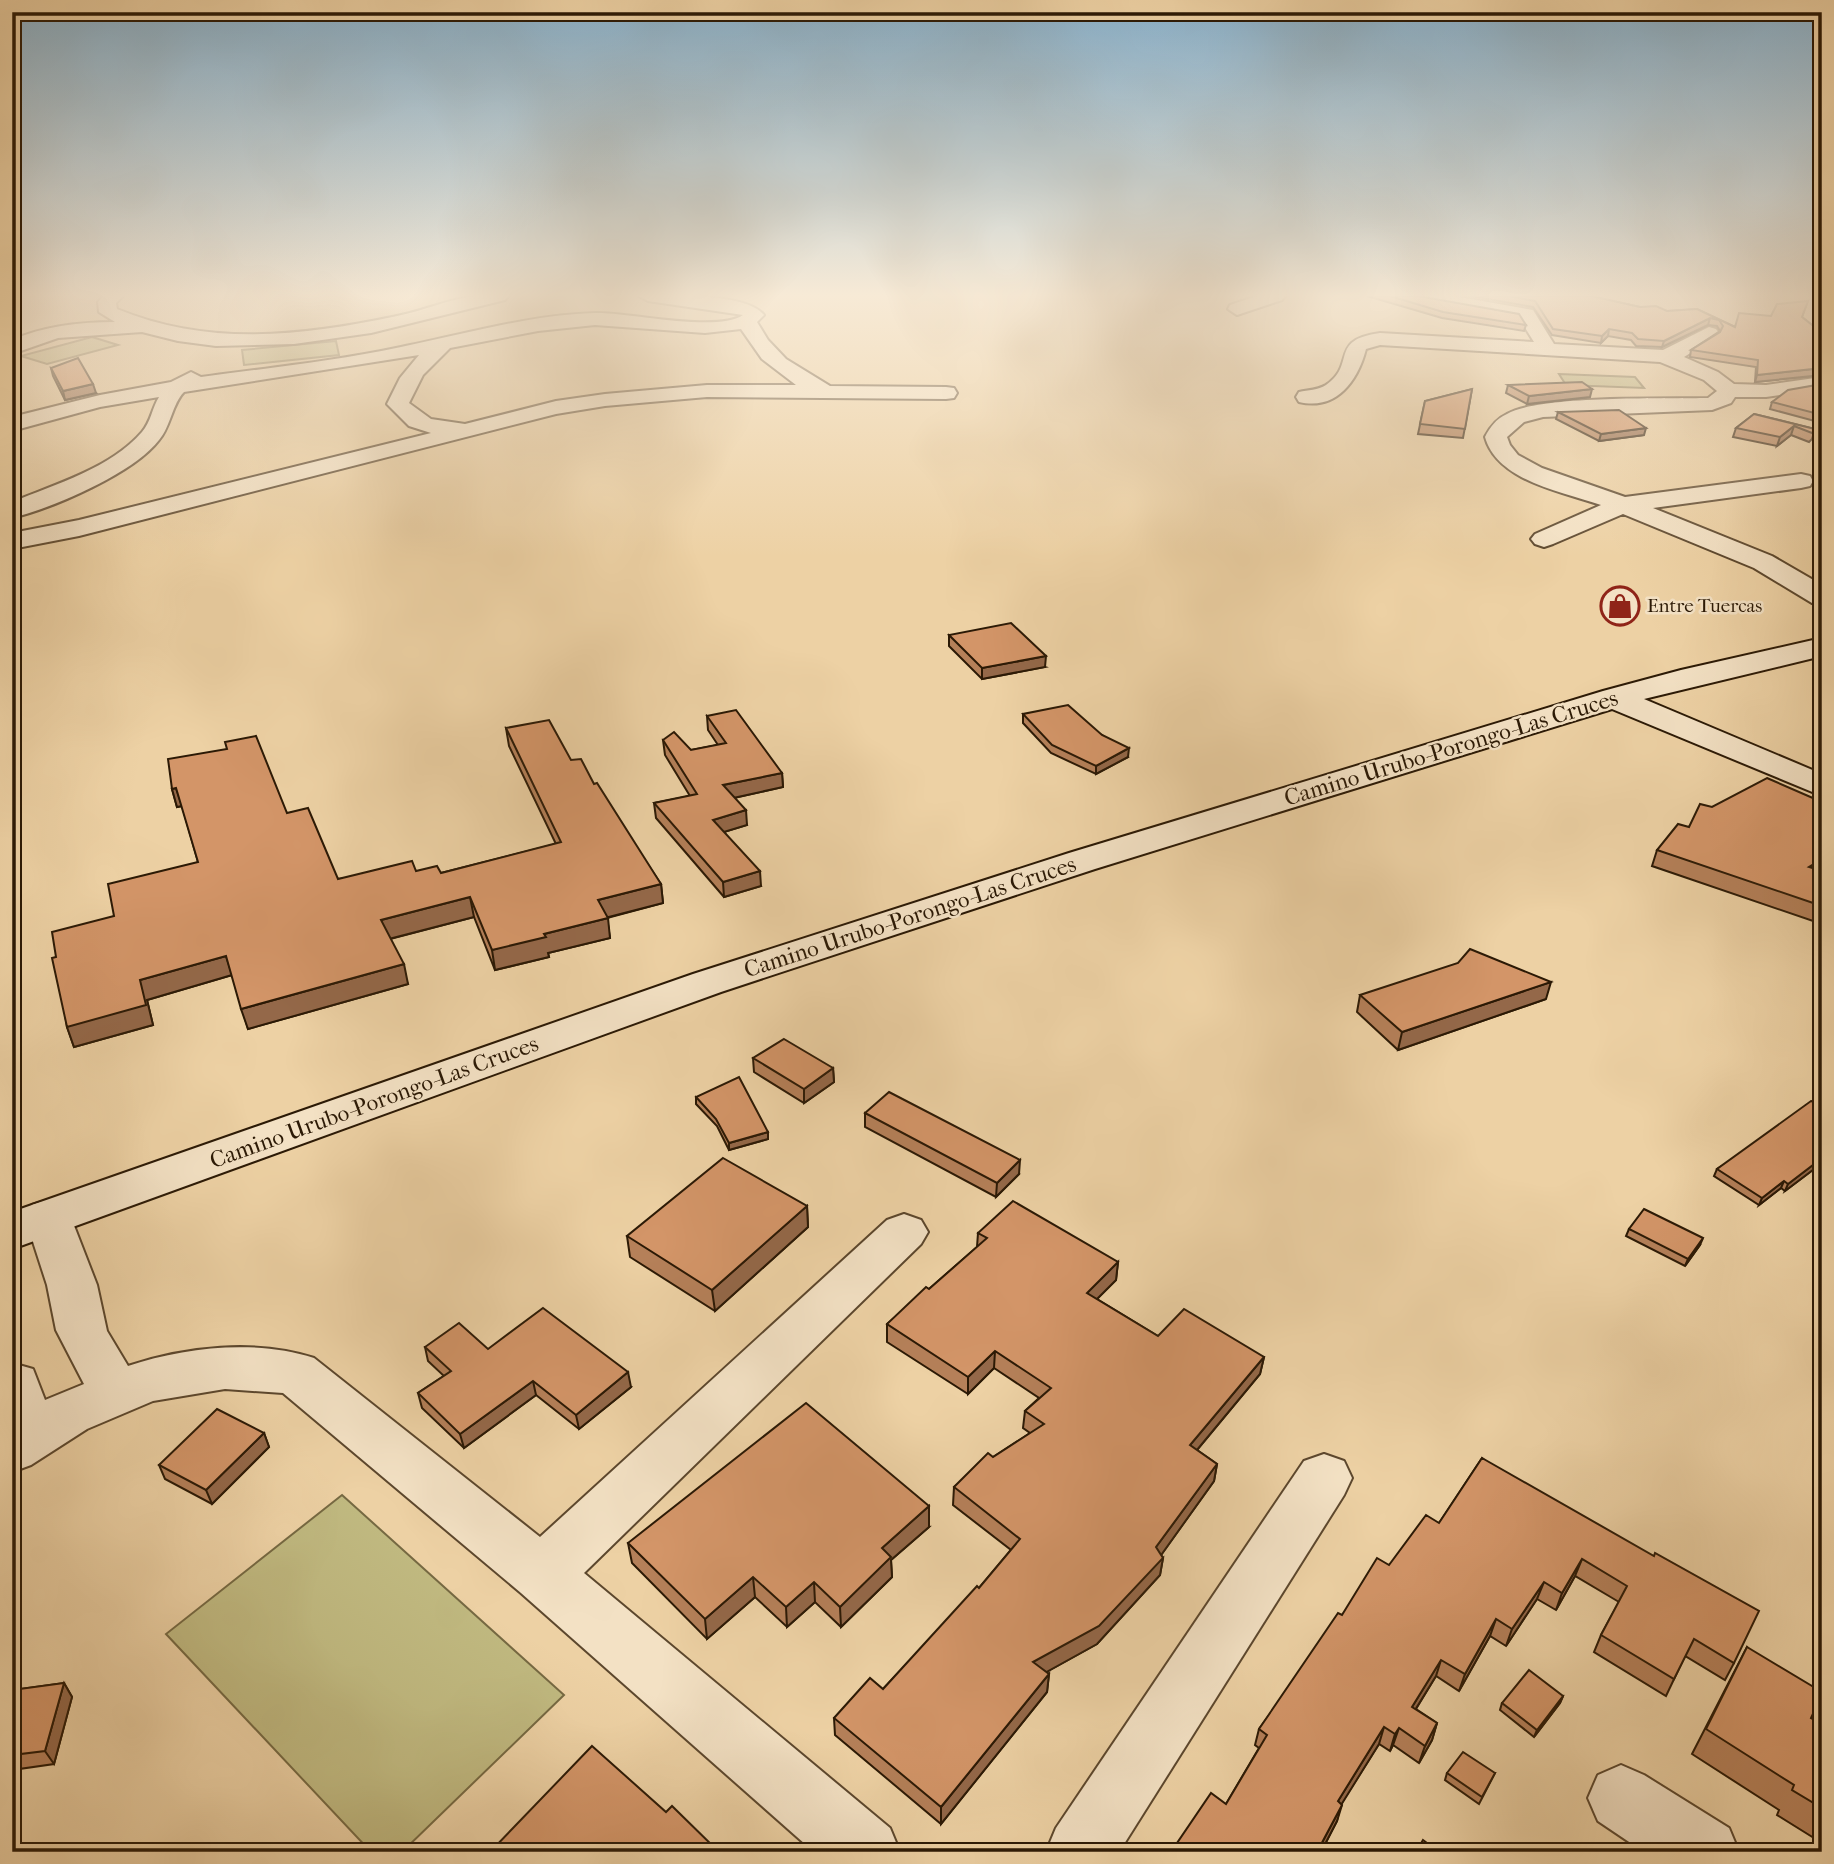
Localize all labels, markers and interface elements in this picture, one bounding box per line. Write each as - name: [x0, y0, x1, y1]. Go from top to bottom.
- shop icon: Entre Tuercas: [1599, 585, 1641, 627]
- place label: Entre Tuercas: [1647, 595, 1762, 617]
- street label: Camino Urubo-Porongo-Las Cruces: [1281, 684, 1621, 812]
- street label: Camino Urubo-Porongo-Las Cruces: [741, 850, 1079, 984]
- street label: Camino Urubo-Porongo-Las Cruces: [206, 1030, 542, 1174]

